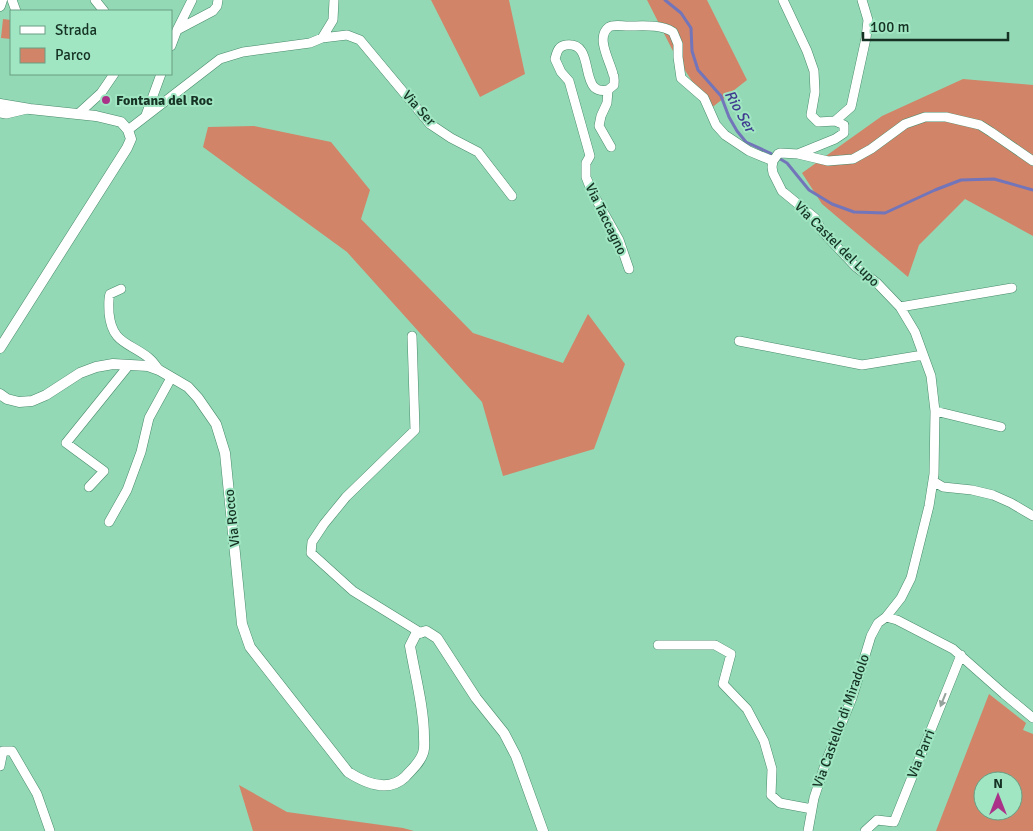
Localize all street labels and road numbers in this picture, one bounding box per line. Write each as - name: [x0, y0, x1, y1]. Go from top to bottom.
- street label: Via Ser: [399, 87, 440, 130]
- street label: Via Taccagno: [581, 180, 631, 258]
- street label: Via Castel del Lupo: [791, 198, 883, 290]
- street label: Via Rocco: [221, 488, 243, 548]
- street label: Via Castello di Miradolo: [809, 652, 873, 790]
- street label: Via Parri: [904, 727, 938, 781]

